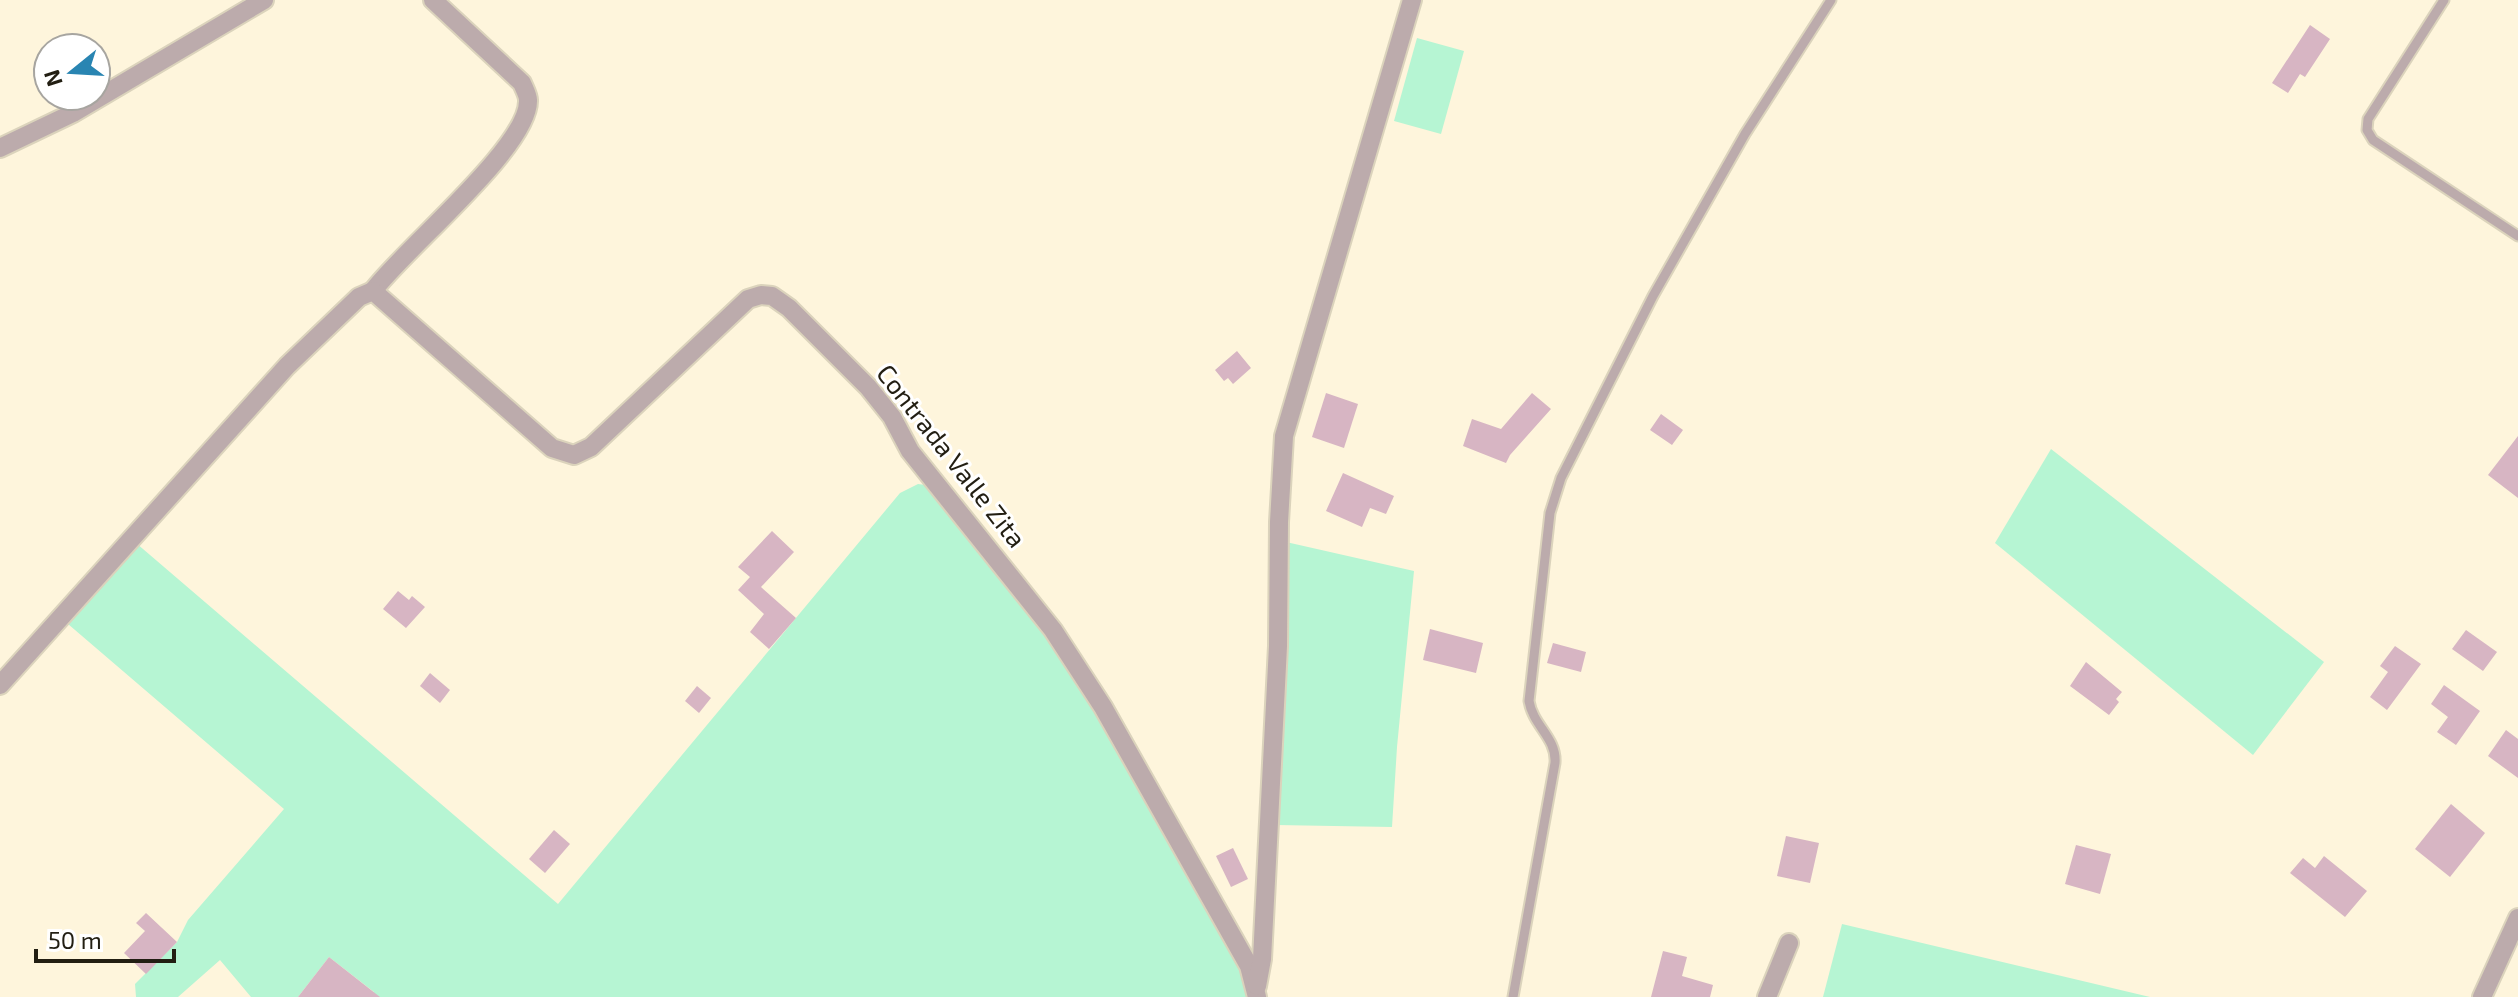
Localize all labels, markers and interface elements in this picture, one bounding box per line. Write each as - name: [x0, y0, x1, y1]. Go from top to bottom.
- north arrow: [32, 32, 112, 112]
- text: N: [37, 67, 67, 90]
- street label: Contrada Valle Zita: [871, 357, 1033, 553]
- scale bar: [36, 913, 174, 963]
- text: 50 m: [48, 925, 102, 954]

